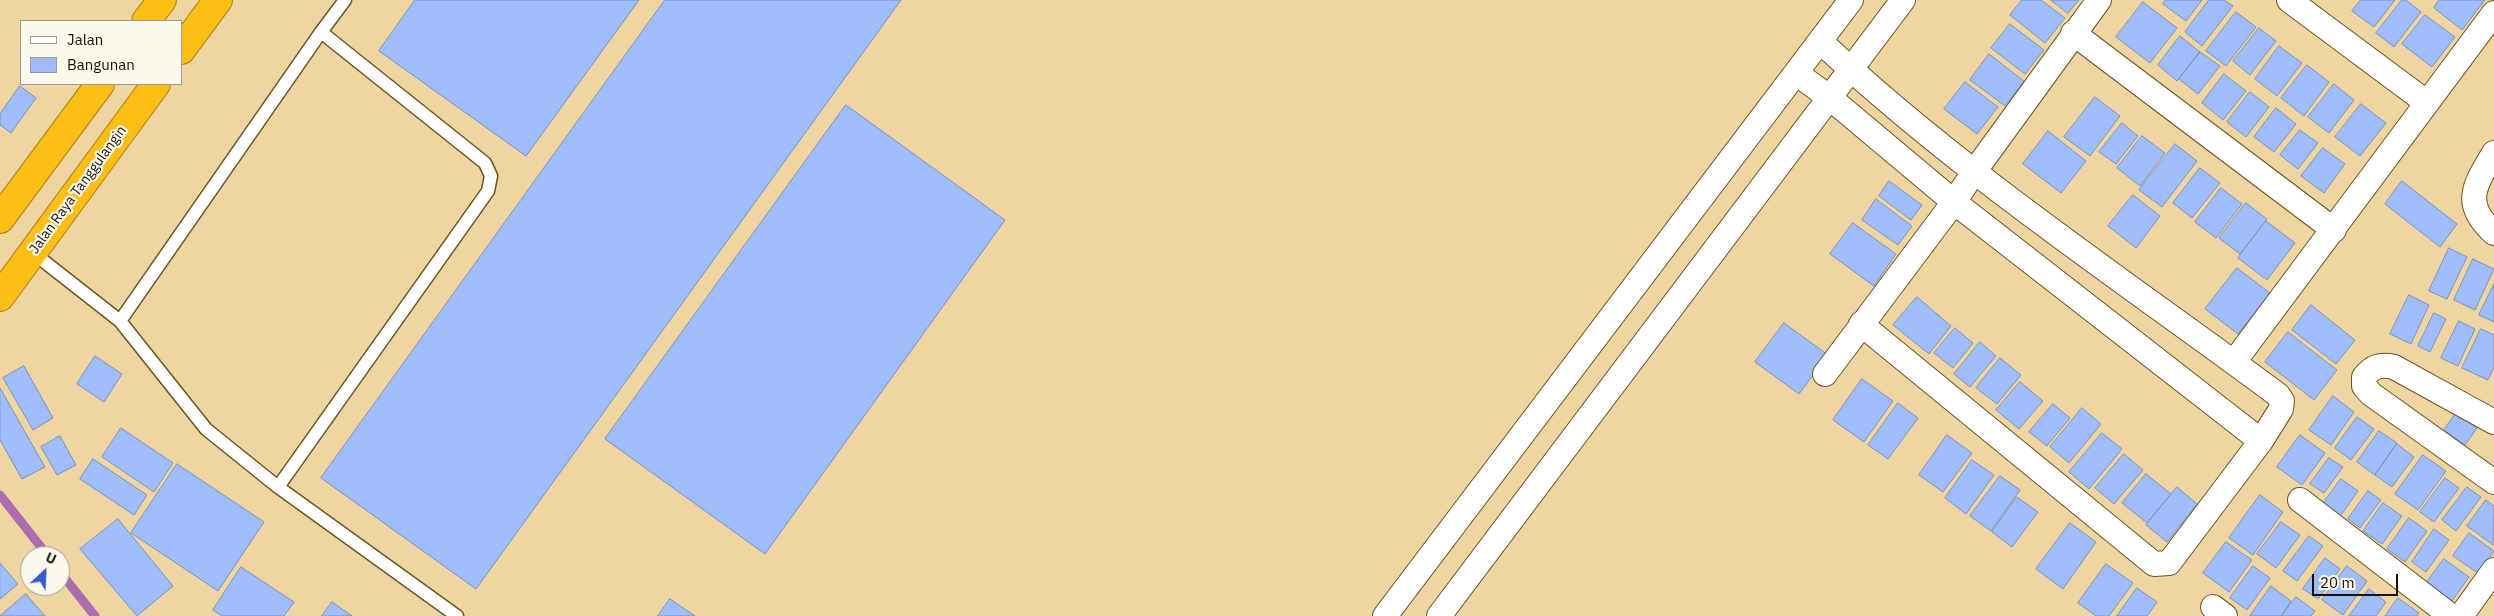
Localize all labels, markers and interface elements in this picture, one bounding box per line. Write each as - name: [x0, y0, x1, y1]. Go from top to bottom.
- legend: [20, 20, 182, 85]
- text: Jalan: [67, 30, 103, 49]
- text: Bangunan: [67, 55, 135, 74]
- street label: Jalan Raya Tanggulangin: [26, 123, 130, 257]
- north arrow: [20, 546, 70, 596]
- text: U: [43, 548, 59, 569]
- scale bar: [2314, 564, 2400, 596]
- text: 20 m: [2320, 573, 2355, 592]

